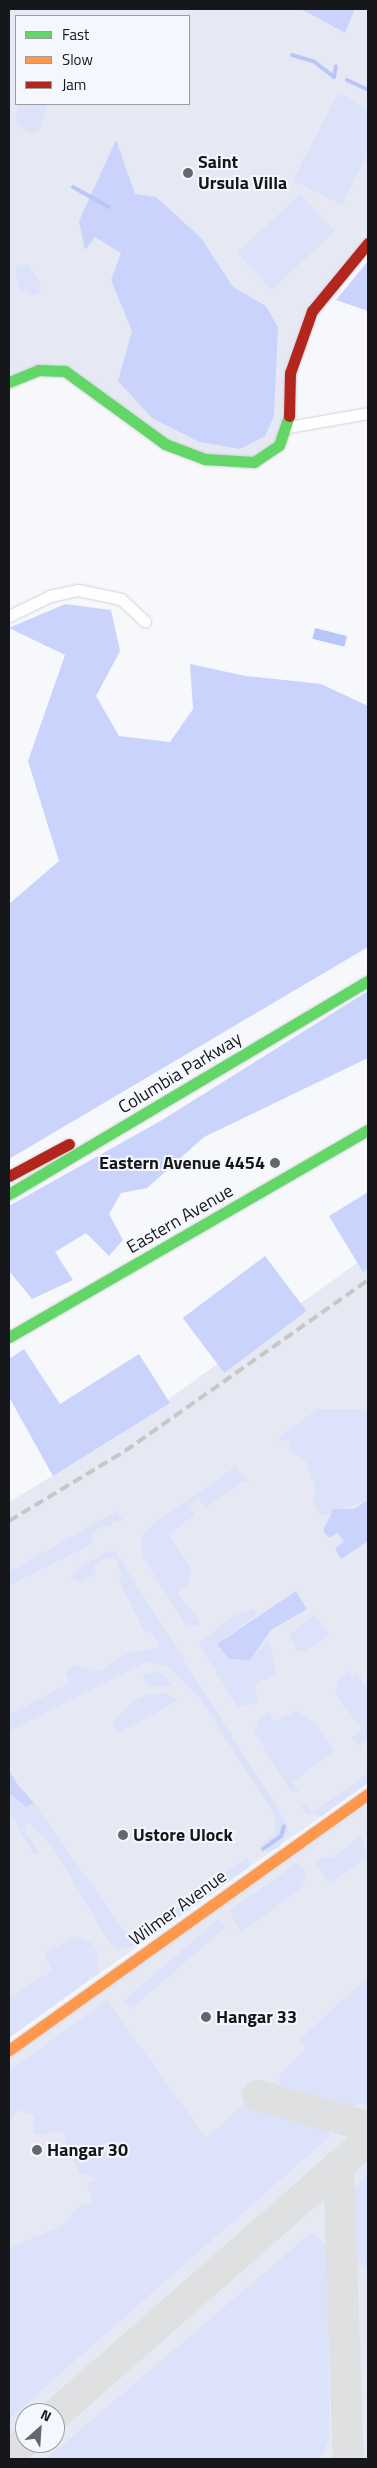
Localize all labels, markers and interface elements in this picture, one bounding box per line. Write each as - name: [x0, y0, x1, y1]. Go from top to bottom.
- legend: [15, 15, 190, 105]
- text: Fast: [62, 23, 89, 46]
- text: Slow: [62, 48, 93, 71]
- text: Jam: [62, 73, 86, 96]
- place label: Saint Ursula Villa: [198, 152, 287, 194]
- marker: Saint Ursula Villa: [182, 167, 194, 179]
- street label: Columbia Parkway: [114, 1028, 246, 1118]
- place label: Eastern Avenue 4454: [99, 1152, 265, 1174]
- marker: Eastern Avenue 4454: [269, 1157, 281, 1169]
- street label: Eastern Avenue: [123, 1180, 237, 1258]
- place label: Ustore Ulock: [133, 1824, 233, 1846]
- marker: Ustore Ulock: [117, 1829, 129, 1841]
- street label: Wilmer Avenue: [125, 1866, 231, 1950]
- place label: Hangar 33: [216, 2006, 297, 2028]
- marker: Hangar 33: [200, 2011, 212, 2023]
- place label: Hangar 30: [47, 2139, 128, 2161]
- marker: Hangar 30: [31, 2144, 43, 2156]
- north arrow: [15, 2403, 65, 2453]
- text: N: [37, 2403, 55, 2427]

